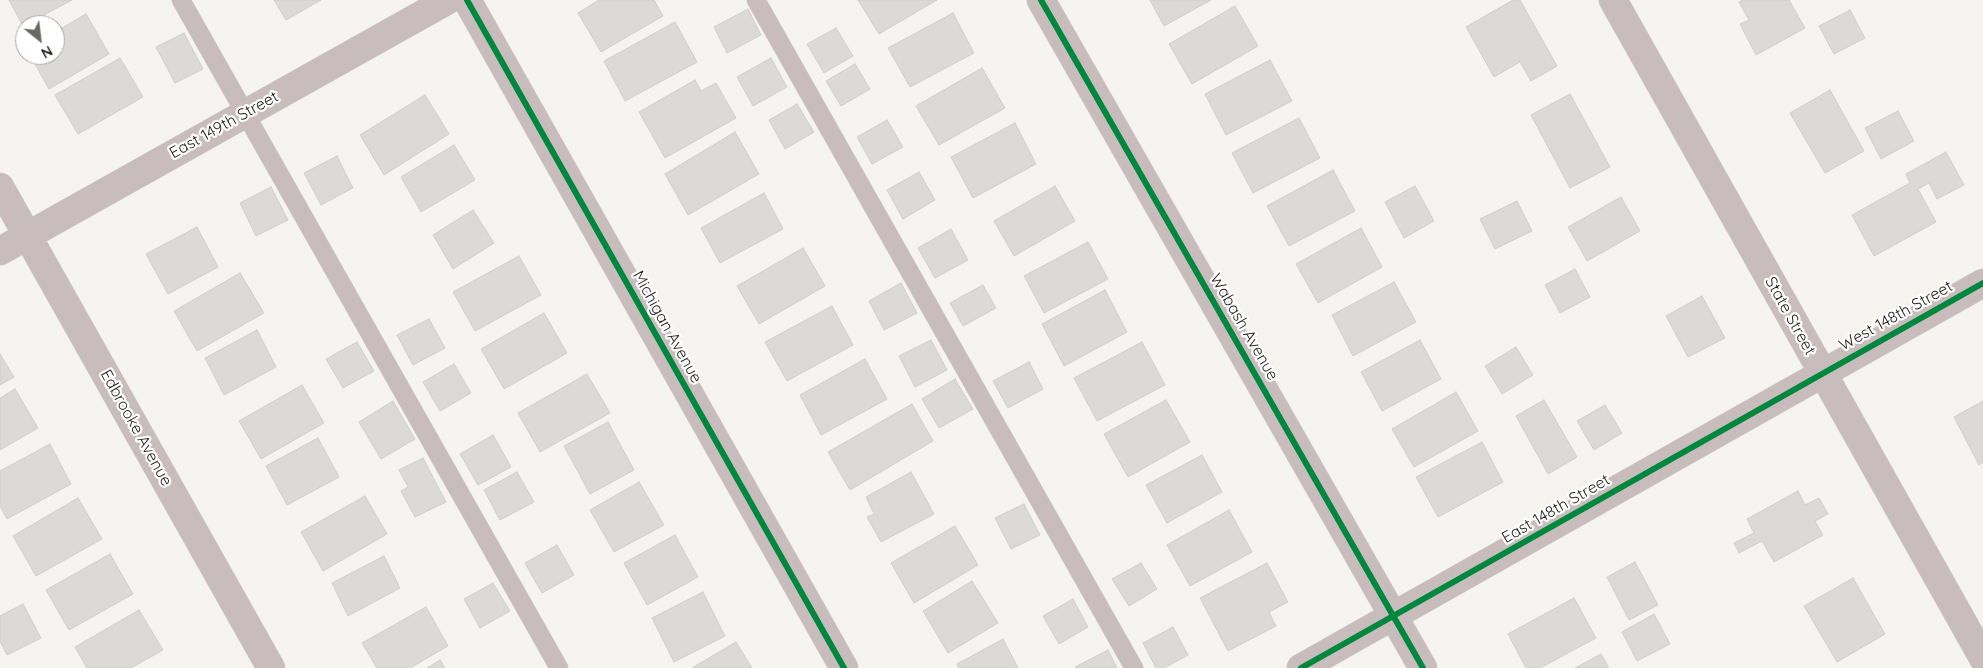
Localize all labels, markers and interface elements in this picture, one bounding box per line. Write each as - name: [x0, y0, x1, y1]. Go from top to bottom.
- north arrow: [15, 15, 65, 65]
- text: N: [38, 42, 56, 63]
- street label: East 149th Street: [166, 87, 282, 163]
- street label: Michigan Avenue: [628, 268, 706, 386]
- street label: Wabash Avenue: [1206, 270, 1282, 384]
- street label: State Street: [1761, 273, 1819, 359]
- street label: West 148th Street: [1836, 277, 1956, 355]
- street label: Edbrooke Avenue: [96, 367, 176, 489]
- street label: East 148th Street: [1499, 470, 1613, 548]

